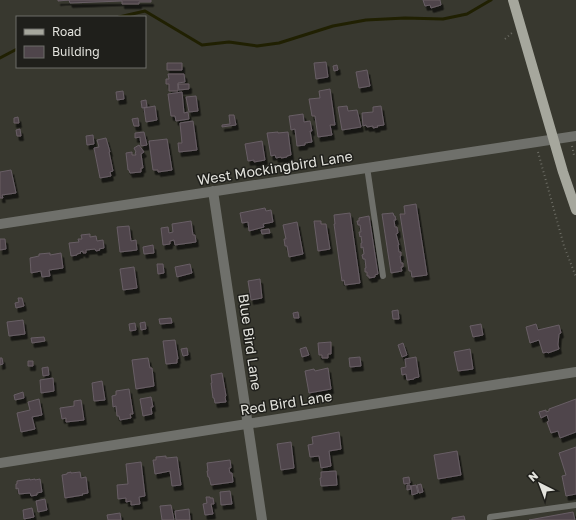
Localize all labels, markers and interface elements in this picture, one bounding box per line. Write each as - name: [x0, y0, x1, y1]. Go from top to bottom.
- legend: [16, 16, 146, 68]
- text: Road: [52, 24, 81, 39]
- text: Building: [52, 44, 100, 59]
- street label: West Mockingbird Lane: [196, 147, 354, 188]
- street label: Blue Bird Lane: [235, 293, 266, 391]
- street label: Red Bird Lane: [239, 387, 333, 418]
- north arrow: [520, 464, 560, 504]
- text: N: [526, 469, 540, 484]

